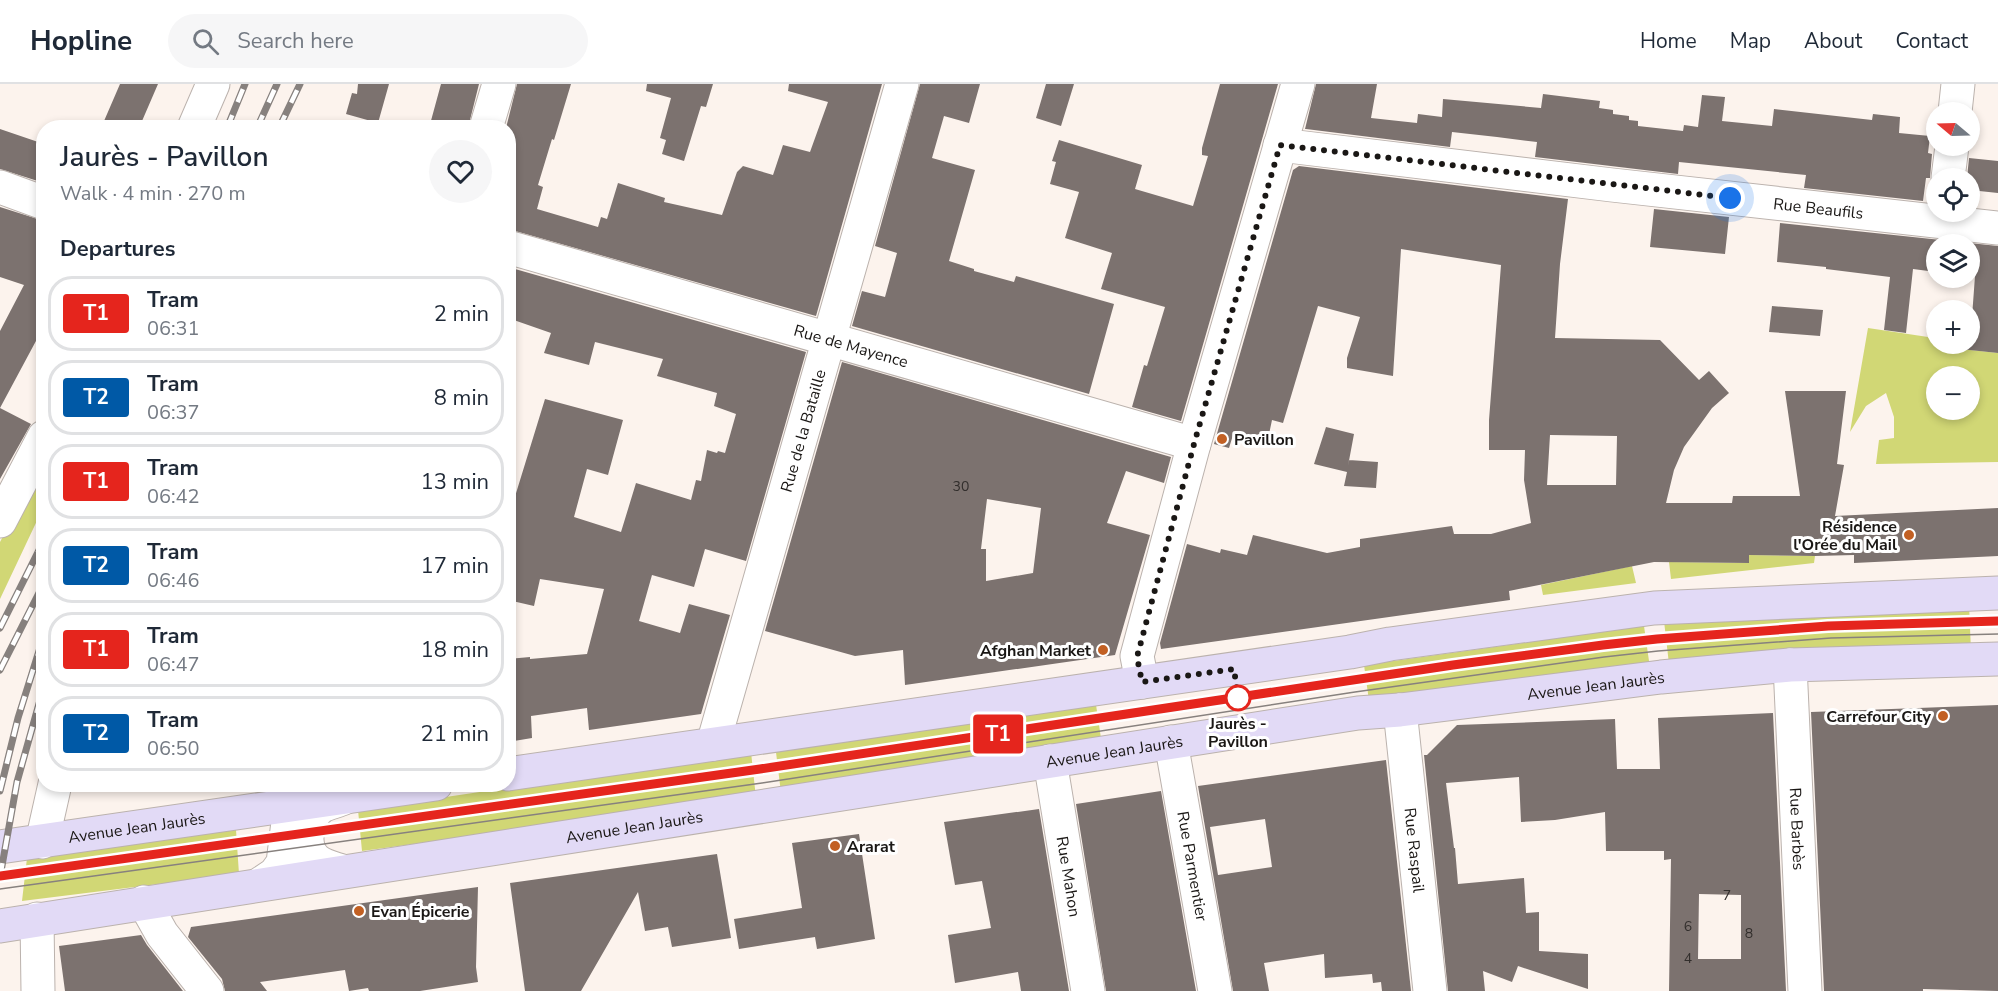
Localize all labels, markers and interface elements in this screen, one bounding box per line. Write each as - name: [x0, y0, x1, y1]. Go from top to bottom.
- search box: [168, 14, 588, 68]
- text: Hopline: [30, 22, 132, 60]
- icon: search: [189, 25, 222, 58]
- text: Search here: [237, 26, 354, 56]
- text: Home: [1640, 27, 1697, 55]
- text: Map: [1730, 27, 1771, 55]
- text: About: [1804, 27, 1862, 55]
- text: Contact: [1895, 27, 1968, 55]
- north arrow: [1926, 102, 1980, 156]
- map controls: [1926, 102, 1980, 420]
- text: Jaurès - Pavillon: [60, 138, 269, 176]
- button: heart: [429, 140, 492, 203]
- button: locate: [1926, 168, 1980, 222]
- text: Walk · 4 min · 270 m: [60, 180, 246, 207]
- your location: [1715, 183, 1745, 213]
- street label: Rue Beaufils: [1772, 193, 1864, 225]
- text: Departures: [60, 234, 175, 264]
- button: layers: [1926, 234, 1980, 288]
- text: Tram: [147, 285, 199, 315]
- text: T1: [83, 299, 109, 327]
- text: 2 min: [434, 299, 489, 329]
- button: +: [1926, 300, 1980, 354]
- text: 06:31: [147, 315, 200, 342]
- street label: Rue de Mayence: [791, 320, 911, 373]
- button: −: [1926, 366, 1980, 420]
- street label: Rue de la Bataille: [776, 367, 832, 495]
- text: Tram: [147, 369, 199, 399]
- text: T2: [83, 383, 109, 411]
- text: 8 min: [434, 383, 489, 413]
- text: 06:37: [147, 399, 200, 426]
- place label: Pavillon: [1234, 429, 1294, 451]
- marker: Pavillon: [1215, 432, 1229, 446]
- text: Tram: [147, 453, 199, 483]
- text: T1: [83, 467, 109, 495]
- text: 13 min: [421, 467, 489, 497]
- house number: 30: [953, 477, 969, 496]
- text: 06:42: [147, 483, 200, 510]
- place label: Résidence l'Orée du Mail: [1793, 516, 1897, 556]
- marker: Résidence l'Orée du Mail: [1902, 528, 1916, 542]
- text: Tram: [147, 537, 199, 567]
- text: T2: [83, 551, 109, 579]
- text: 17 min: [421, 551, 489, 581]
- text: 06:46: [147, 567, 200, 594]
- text: Tram: [147, 621, 199, 651]
- text: T1: [83, 635, 109, 663]
- text: 18 min: [421, 635, 489, 665]
- place label: Afghan Market: [980, 640, 1092, 662]
- marker: Afghan Market: [1096, 643, 1110, 657]
- text: 06:47: [147, 651, 200, 678]
- street label: Avenue Jean Jaurès: [1526, 667, 1666, 706]
- marker: Jaurès - Pavillon: [1225, 685, 1251, 711]
- text: Tram: [147, 705, 199, 735]
- place label: Carrefour City: [1826, 706, 1932, 728]
- marker: Carrefour City: [1936, 709, 1950, 723]
- place label: Jaurès - Pavillon: [1208, 713, 1268, 753]
- line badge: T1: [971, 714, 1025, 754]
- text: T2: [83, 719, 109, 747]
- text: 21 min: [421, 719, 489, 749]
- text: T1: [985, 720, 1011, 748]
- street label: Avenue Jean Jaurès: [1044, 731, 1185, 774]
- text: 06:50: [147, 735, 200, 762]
- street label: Rue Barbès: [1784, 787, 1809, 871]
- street label: Avenue Jean Jaurès: [564, 806, 705, 849]
- street label: Avenue Jean Jaurès: [67, 807, 207, 849]
- street label: Rue Raspail: [1398, 807, 1429, 894]
- street label: Rue Parmentier: [1171, 810, 1212, 923]
- street label: Rue Mahon: [1051, 835, 1086, 919]
- place label: Ararat: [847, 836, 896, 858]
- marker: Ararat: [828, 839, 842, 853]
- house number: 7: [1723, 886, 1731, 905]
- place label: Evan Épicerie: [371, 901, 470, 923]
- marker: Evan Épicerie: [352, 904, 366, 918]
- house number: 6: [1684, 917, 1692, 936]
- house number: 8: [1745, 924, 1753, 943]
- house number: 4: [1684, 949, 1692, 968]

